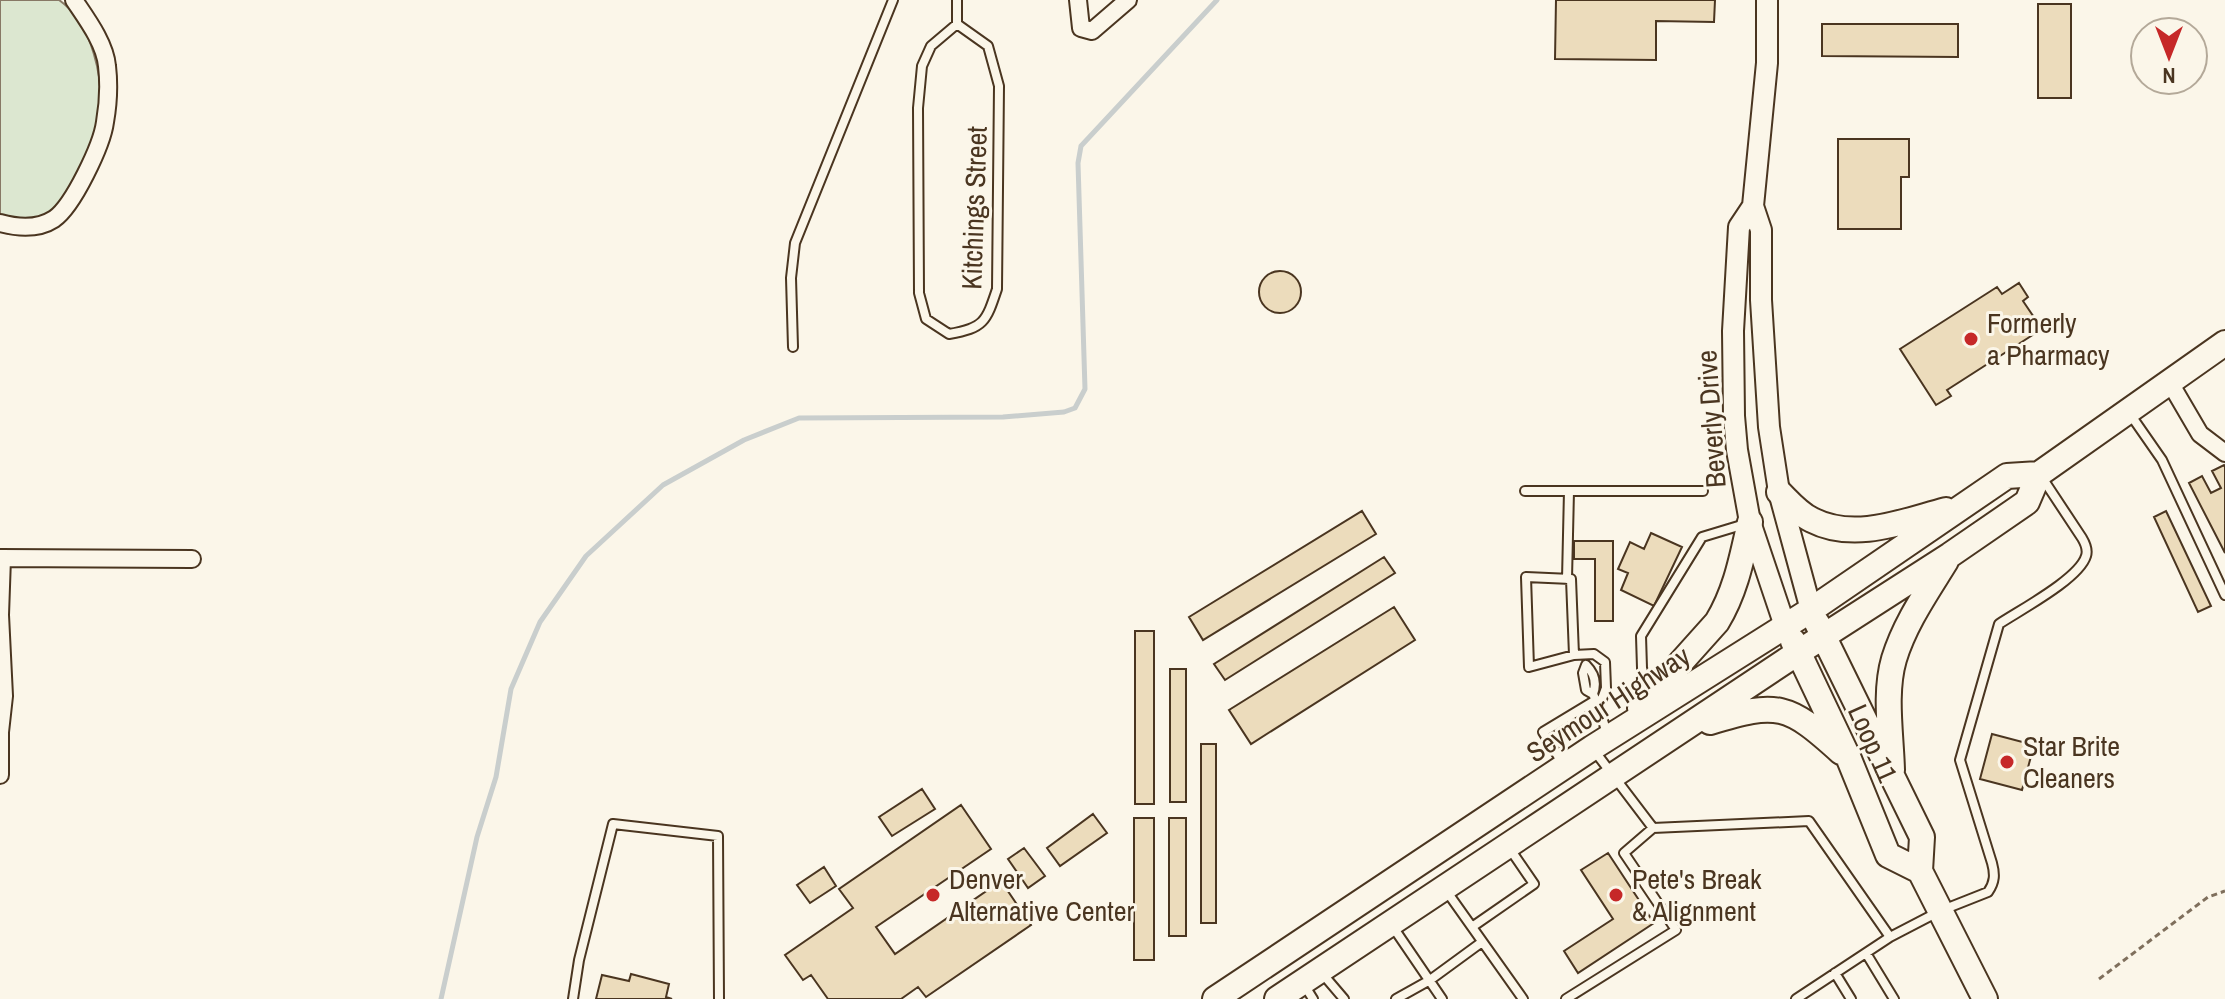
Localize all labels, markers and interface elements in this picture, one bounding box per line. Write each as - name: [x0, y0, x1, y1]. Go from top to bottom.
- north arrow: [2129, 16, 2209, 96]
- text: N: [2162, 61, 2176, 91]
- street label: Kitchings Street: [952, 126, 996, 290]
- place label: Formerly a Pharmacy: [1987, 304, 2110, 374]
- marker: Formerly a Pharmacy: [1962, 330, 1980, 348]
- street label: Beverly Drive: [1687, 349, 1735, 489]
- street label: Seymour Highway: [1519, 637, 1697, 771]
- street label: Loop 11: [1839, 698, 1907, 788]
- place label: Star Brite Cleaners: [2023, 727, 2120, 797]
- marker: Star Brite Cleaners: [1998, 753, 2016, 771]
- place label: Denver Alternative Center: [948, 860, 1134, 930]
- place label: Pete's Break & Alignment: [1632, 860, 1762, 930]
- marker: Denver Alternative Center: [924, 886, 942, 904]
- marker: Pete's Break & Alignment: [1607, 886, 1625, 904]

